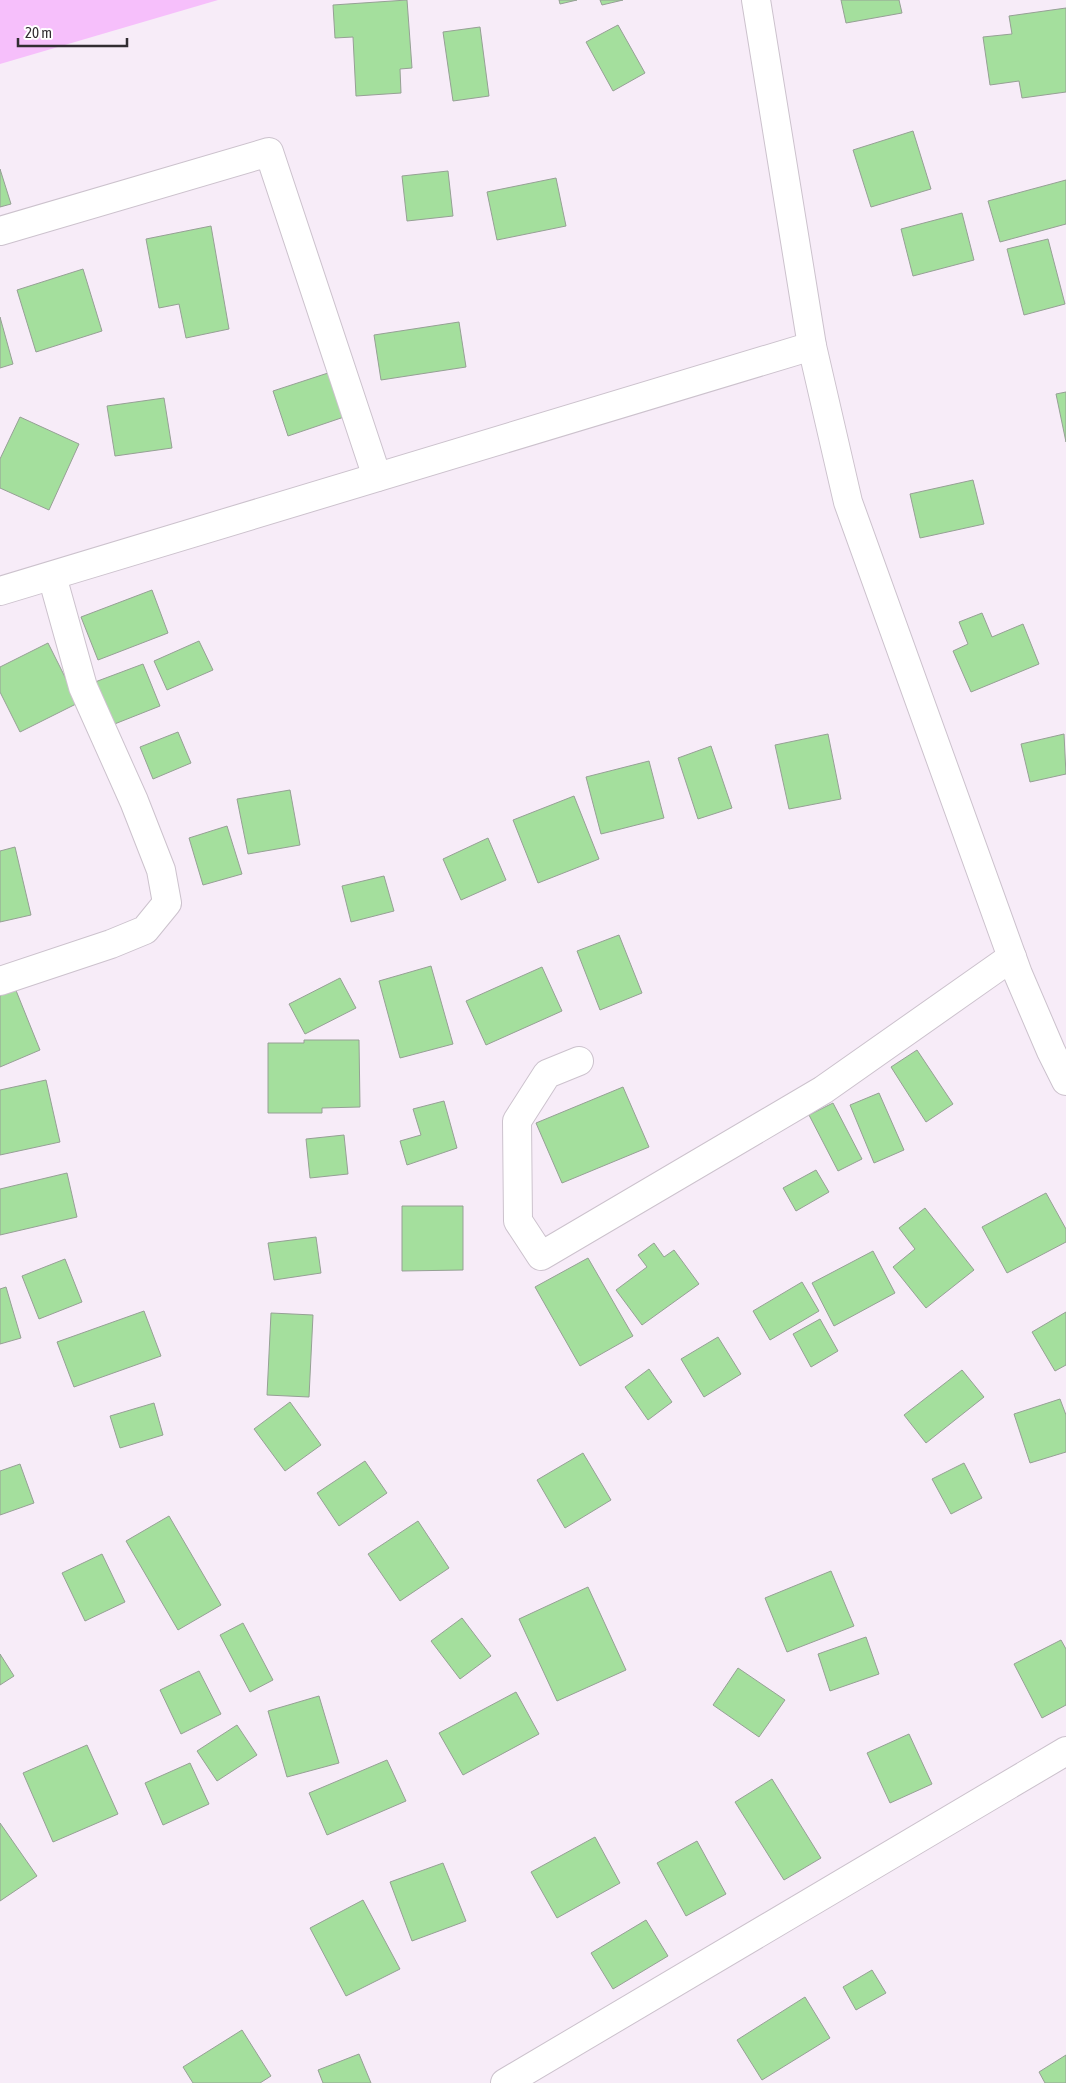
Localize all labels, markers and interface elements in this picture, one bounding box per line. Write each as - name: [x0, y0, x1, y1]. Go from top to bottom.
- scale bar: [18, 15, 126, 47]
- text: 20 m: [25, 24, 52, 41]

